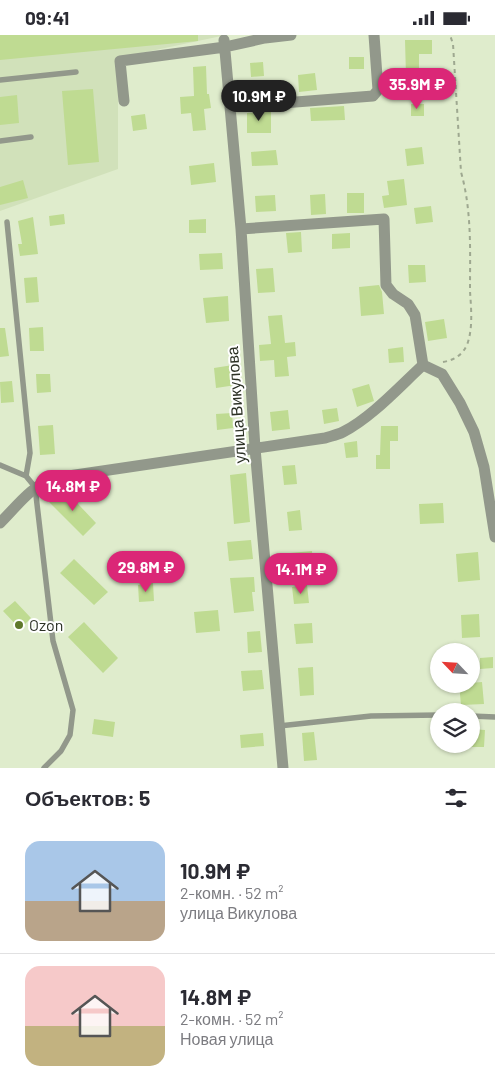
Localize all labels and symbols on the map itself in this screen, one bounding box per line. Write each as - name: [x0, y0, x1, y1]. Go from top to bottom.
- pin: 35.9M ₽: [371, 67, 463, 110]
- pin: 10.9M ₽: [213, 79, 305, 122]
- street label: улица Викулова: [222, 346, 249, 464]
- pin: 14.8M ₽: [27, 469, 119, 512]
- pin: 29.8M ₽: [100, 551, 192, 593]
- pin: 14.1M ₽: [255, 553, 347, 595]
- place label: Ozon: [29, 615, 63, 634]
- marker: Ozon: [13, 619, 25, 631]
- north arrow: [430, 643, 480, 693]

